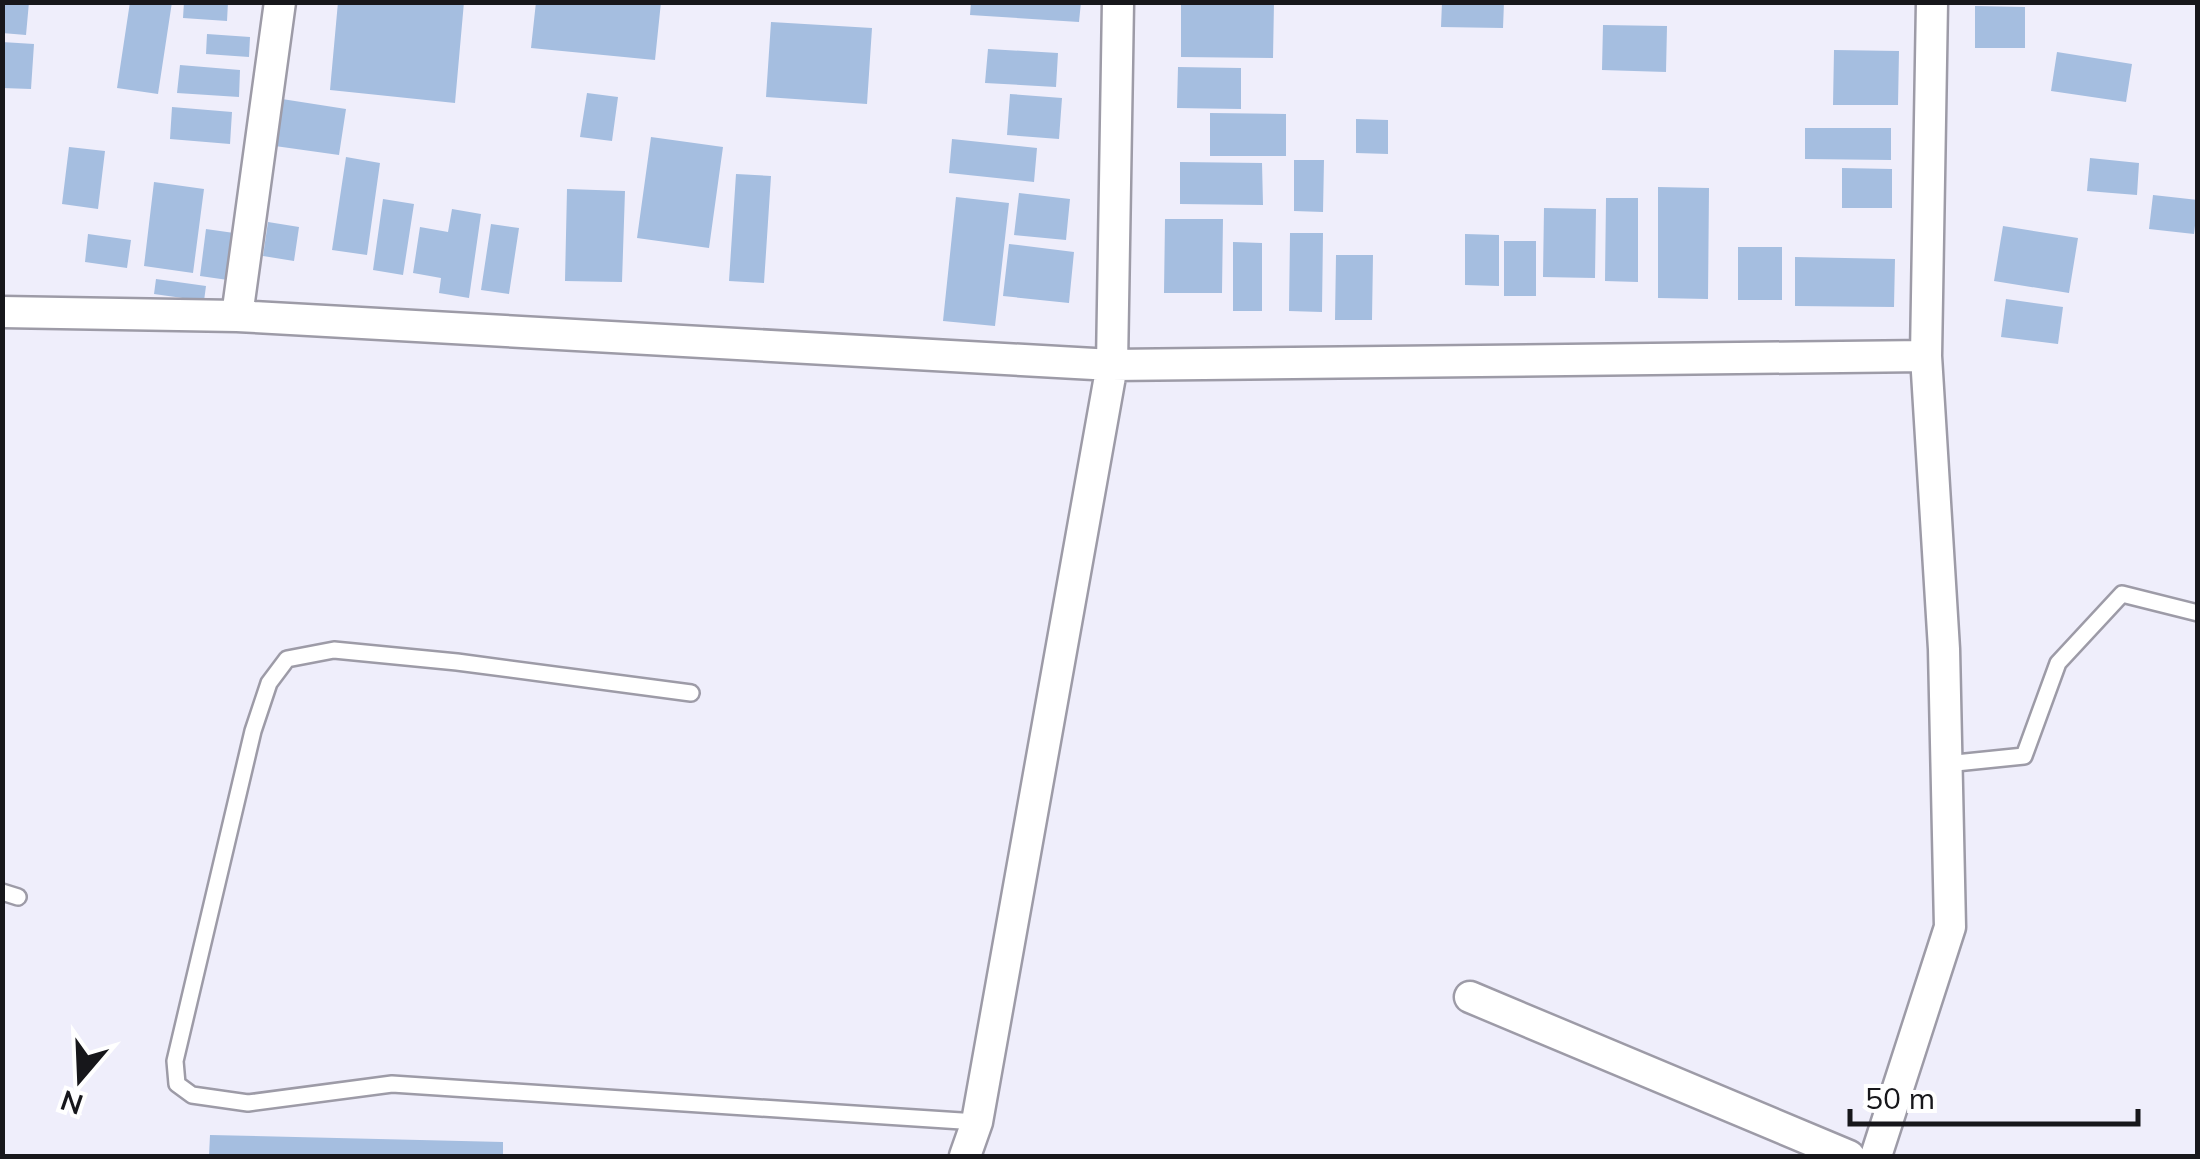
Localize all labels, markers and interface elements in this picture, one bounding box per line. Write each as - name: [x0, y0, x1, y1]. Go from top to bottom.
- north arrow: [30, 1029, 130, 1129]
- scale bar: [1850, 1064, 2138, 1126]
- text: 50 m: [1865, 1079, 1935, 1117]
- text: N: [56, 1083, 87, 1123]

